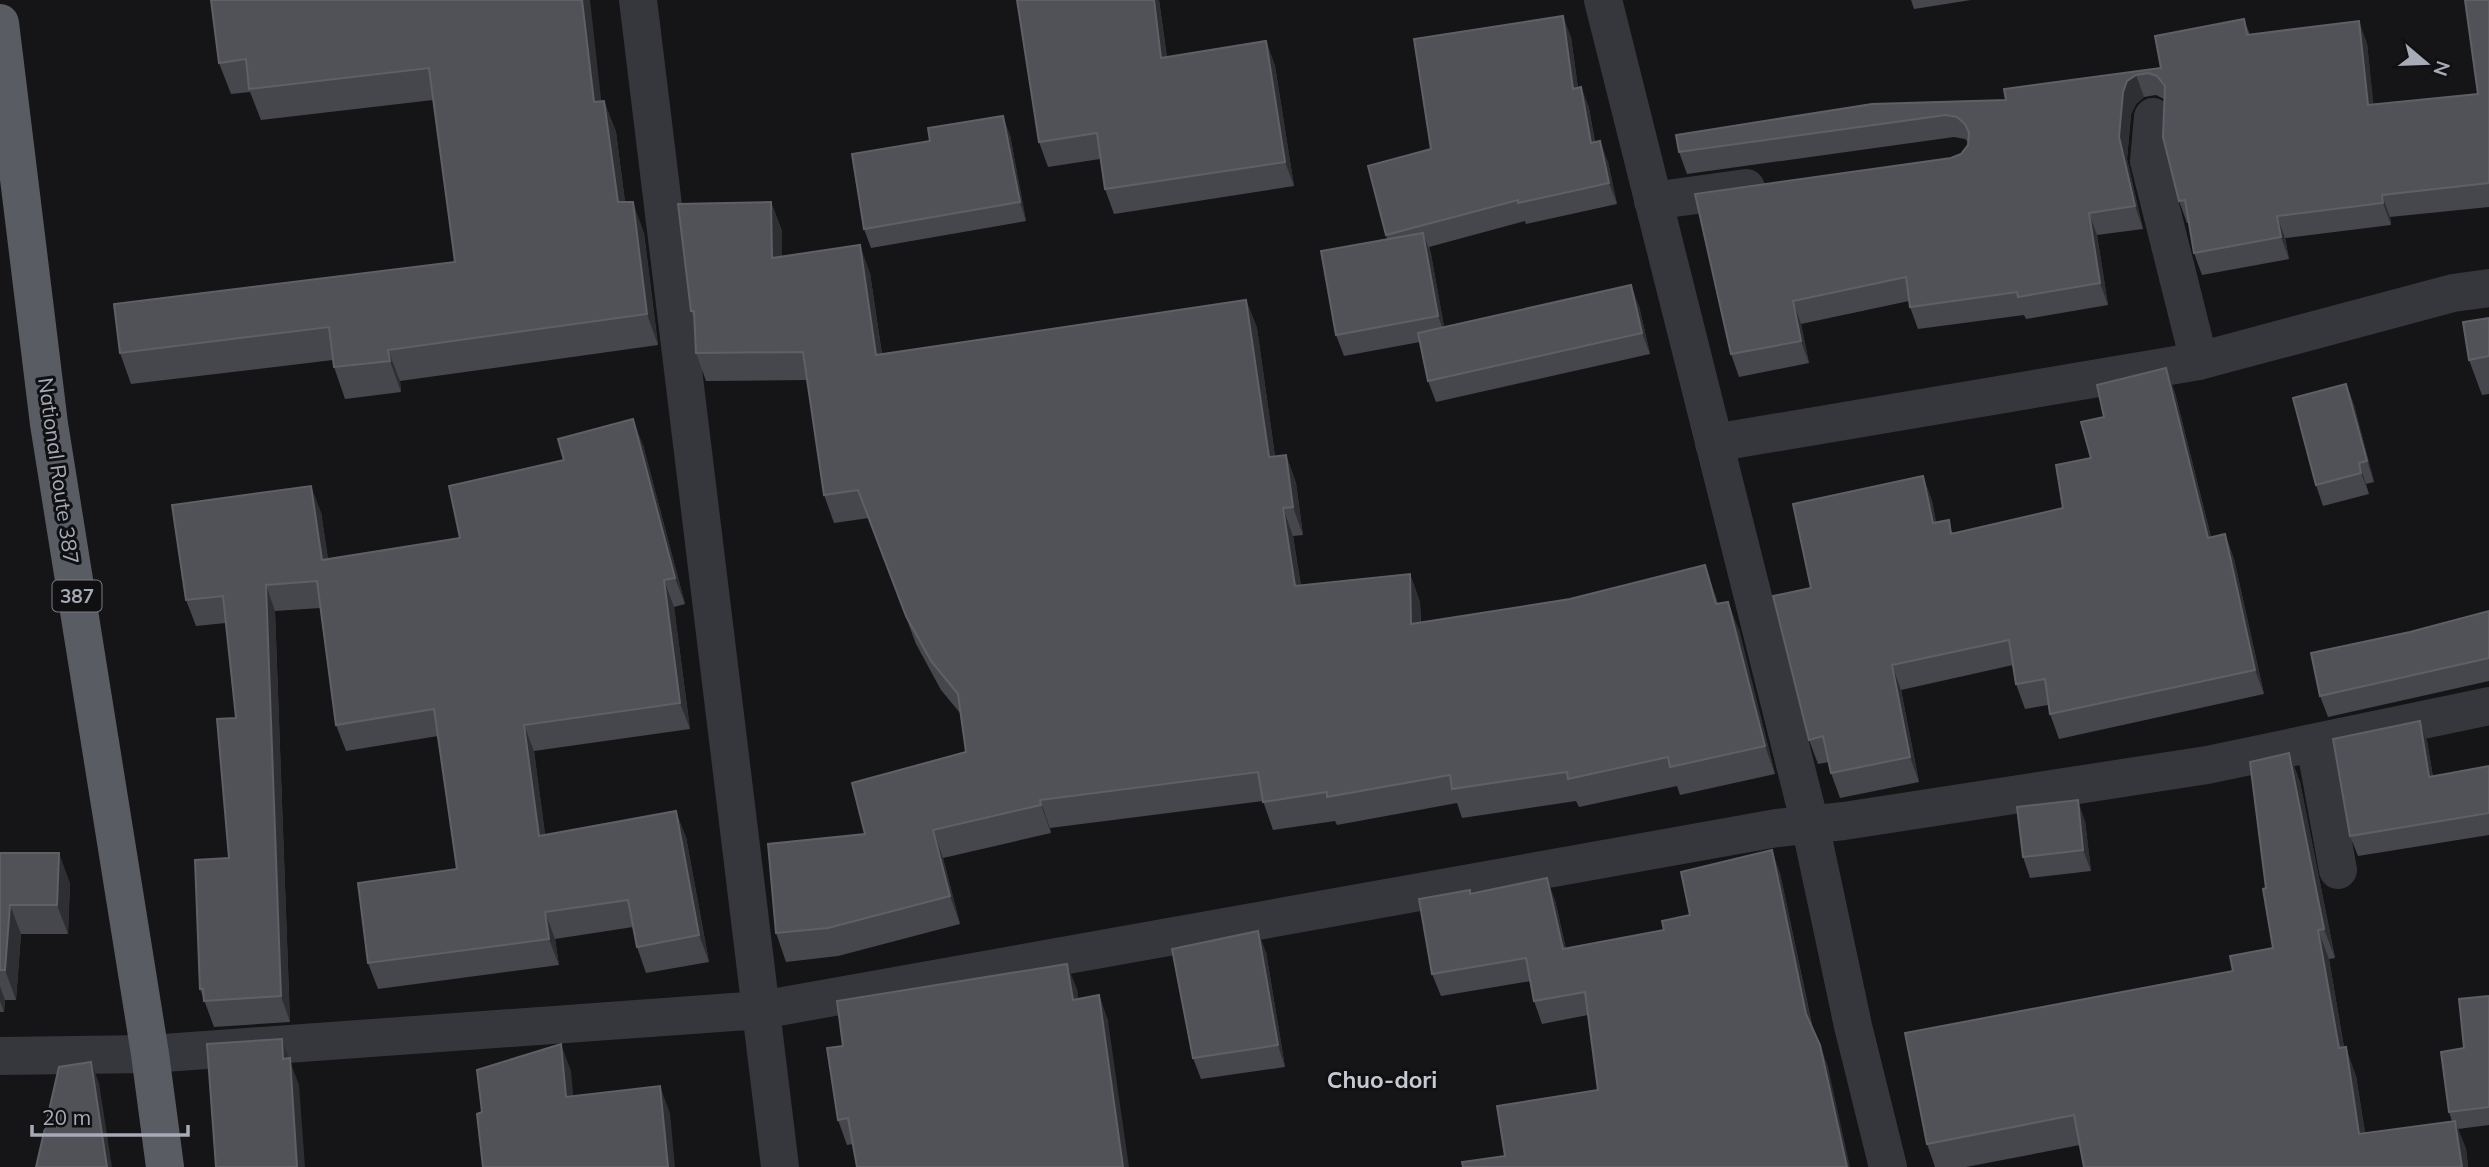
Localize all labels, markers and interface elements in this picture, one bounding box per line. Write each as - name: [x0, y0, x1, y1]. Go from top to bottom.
- north arrow: [2391, 28, 2461, 98]
- text: N: [2428, 58, 2456, 79]
- street label: National Route 387: [33, 376, 85, 566]
- road number: 387: [52, 580, 102, 611]
- district label: Chuo-dori: [1327, 1065, 1437, 1094]
- scale bar: [32, 1094, 187, 1138]
- text: 20 m: [42, 1104, 91, 1130]

